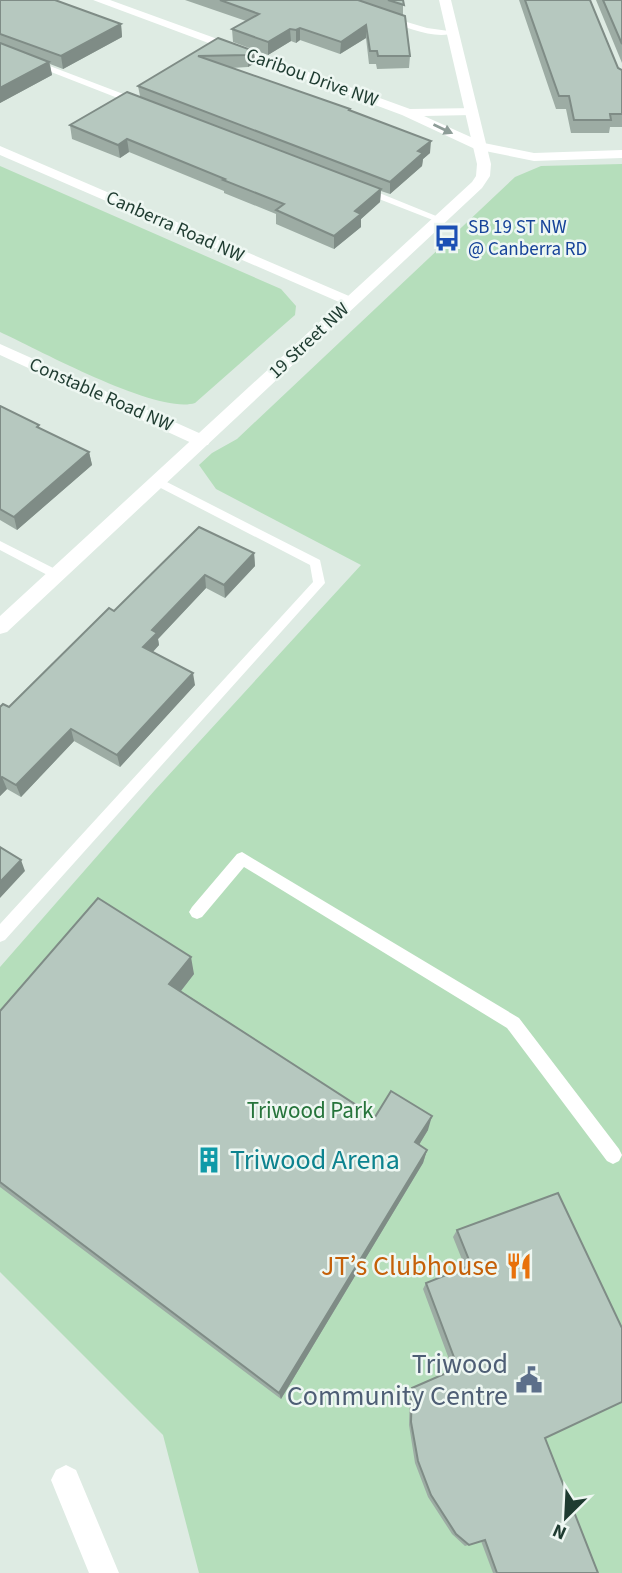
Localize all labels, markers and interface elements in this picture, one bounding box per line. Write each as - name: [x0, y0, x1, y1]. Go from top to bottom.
- street label: Caribou Drive NW: [242, 42, 382, 114]
- one-way arrow: [433, 123, 453, 134]
- street label: Canberra Road NW: [102, 184, 248, 270]
- place label: SB 19 ST NW @ Canberra RD: [468, 214, 587, 263]
- bus stop icon: SB 19 ST NW @ Canberra RD: [432, 223, 462, 253]
- street label: 19 Street NW: [263, 297, 355, 385]
- street label: Constable Road NW: [25, 351, 177, 439]
- park label: Triwood Park: [247, 1094, 374, 1127]
- place label: Triwood Arena: [230, 1140, 400, 1180]
- building icon: Triwood Arena: [194, 1145, 224, 1175]
- place label: JT’s Clubhouse: [321, 1246, 498, 1286]
- restaurant icon: JT’s Clubhouse: [504, 1251, 534, 1281]
- place label: Triwood Community Centre: [287, 1344, 508, 1416]
- public building icon: Triwood Community Centre: [514, 1365, 544, 1395]
- north arrow: [531, 1482, 601, 1552]
- text: N: [548, 1516, 571, 1546]

